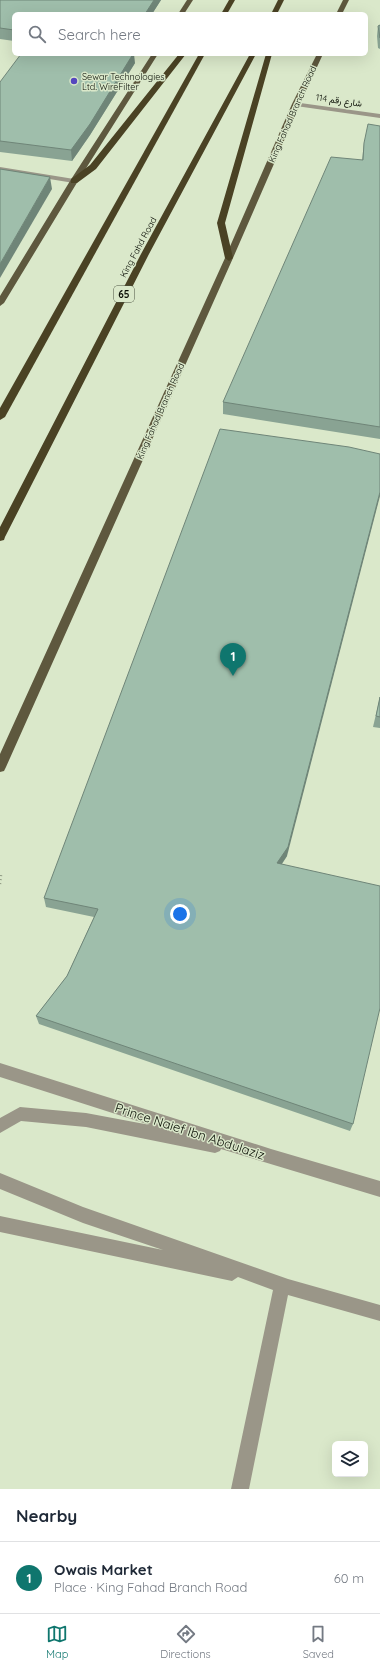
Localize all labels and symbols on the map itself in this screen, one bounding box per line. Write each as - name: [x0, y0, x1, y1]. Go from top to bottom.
- street label: King Fahad Branch Road: [266, 64, 318, 164]
- place label: Sewar Technologies Ltd. WireFilter: [82, 71, 164, 92]
- marker: Sewar Technologies Ltd. WireFilter: [69, 76, 79, 86]
- street label: شارع رقم 114: [315, 91, 363, 110]
- street label: King Fahd Road: [117, 215, 159, 279]
- road number: 65: [114, 286, 134, 302]
- street label: King Fahad Branch Road: [134, 361, 186, 461]
- pin: 1: [220, 643, 246, 676]
- your location: [170, 904, 190, 924]
- street label: Prince Naief Ibn Abdulaziz: [113, 1099, 267, 1163]

